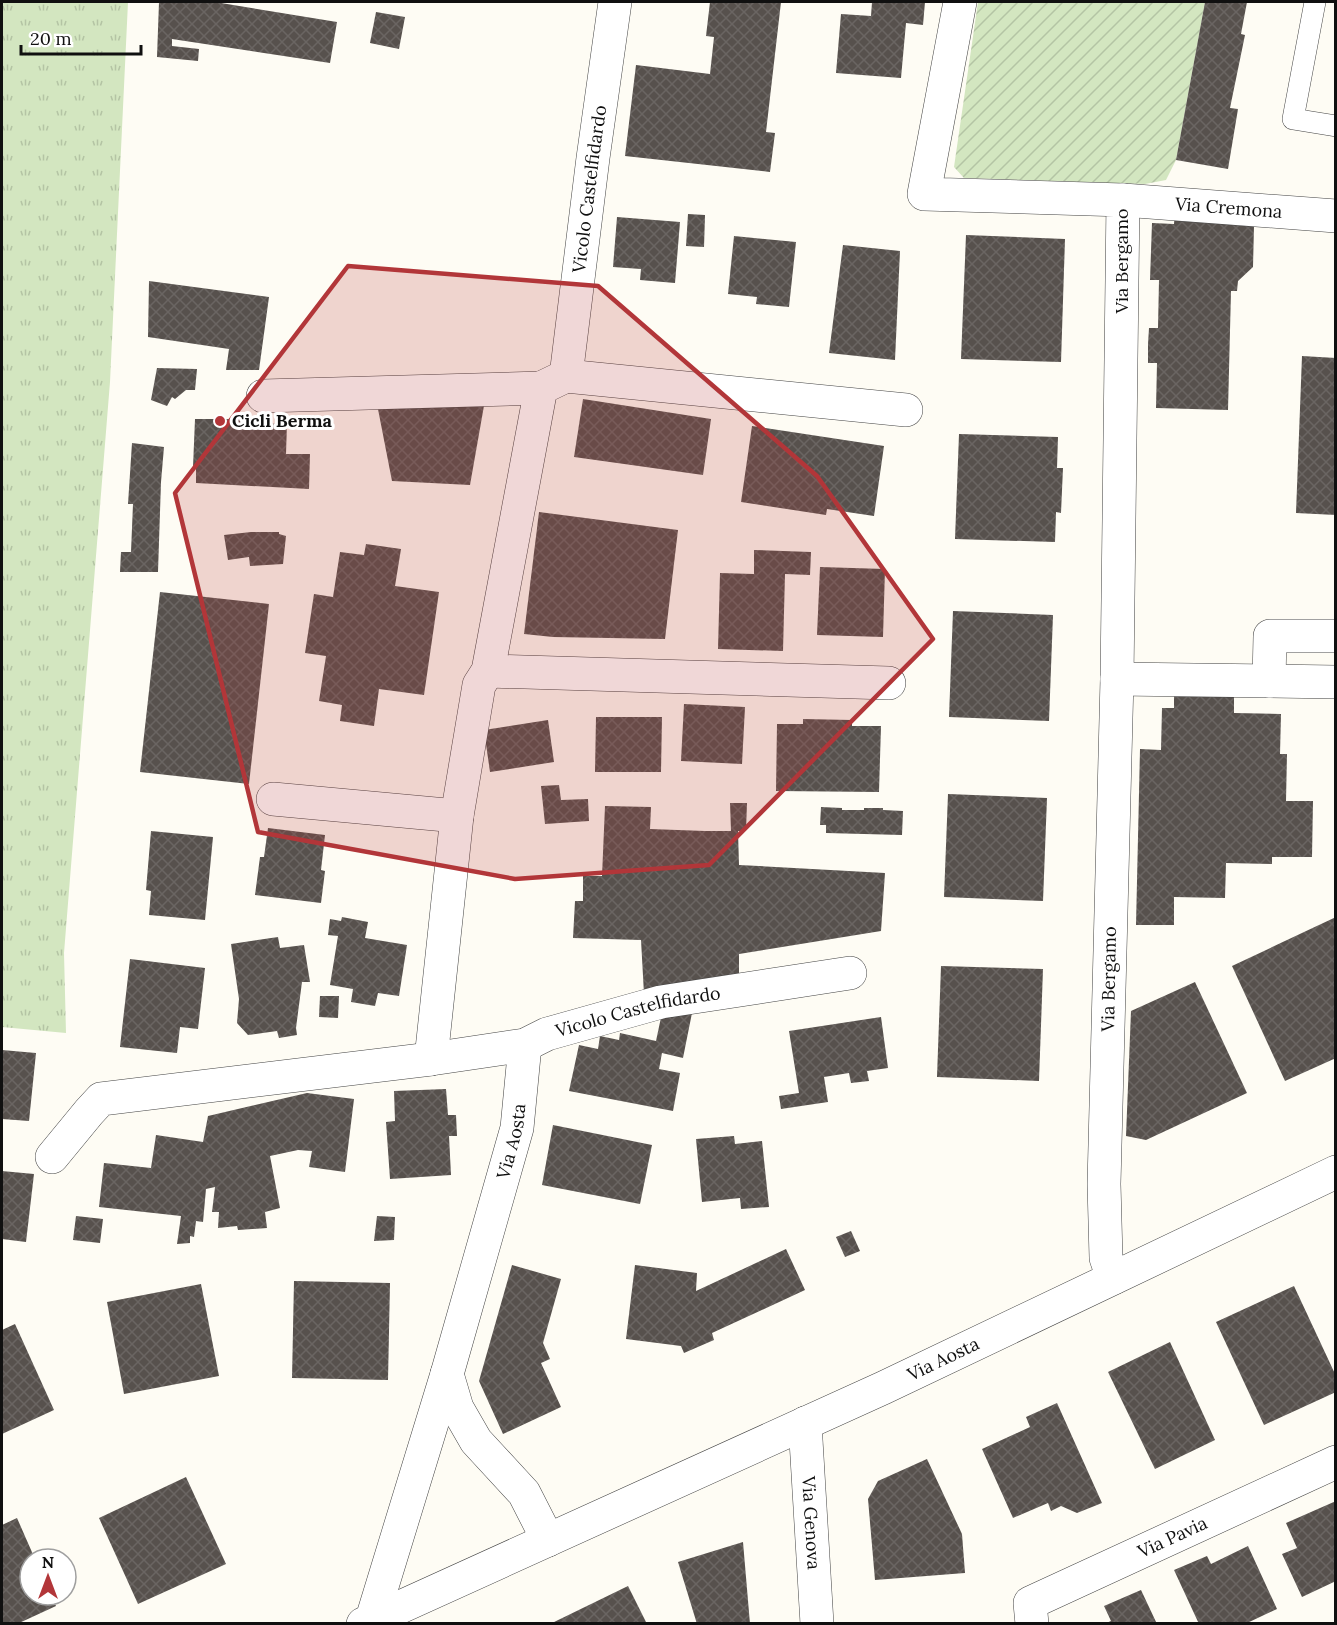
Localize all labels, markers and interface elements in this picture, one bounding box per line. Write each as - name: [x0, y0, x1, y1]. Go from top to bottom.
- scale bar: [21, 18, 141, 56]
- text: 20 m: [30, 27, 72, 50]
- street label: Vicolo Castelfidardo: [567, 104, 611, 275]
- street label: Via Cremona: [1173, 192, 1283, 223]
- street label: Via Bergamo: [1110, 208, 1133, 315]
- place label: Cicli Berma: [232, 409, 333, 432]
- marker: Cicli Berma: [213, 414, 227, 428]
- street label: Via Bergamo: [1096, 926, 1121, 1033]
- street label: Vicolo Castelfidardo: [552, 981, 722, 1042]
- street label: Via Aosta: [491, 1102, 530, 1182]
- street label: Via Aosta: [903, 1332, 983, 1386]
- street label: Via Genova: [797, 1474, 826, 1570]
- street label: Via Pavia: [1133, 1511, 1211, 1563]
- north arrow: [18, 1547, 78, 1607]
- text: N: [42, 1552, 54, 1572]

